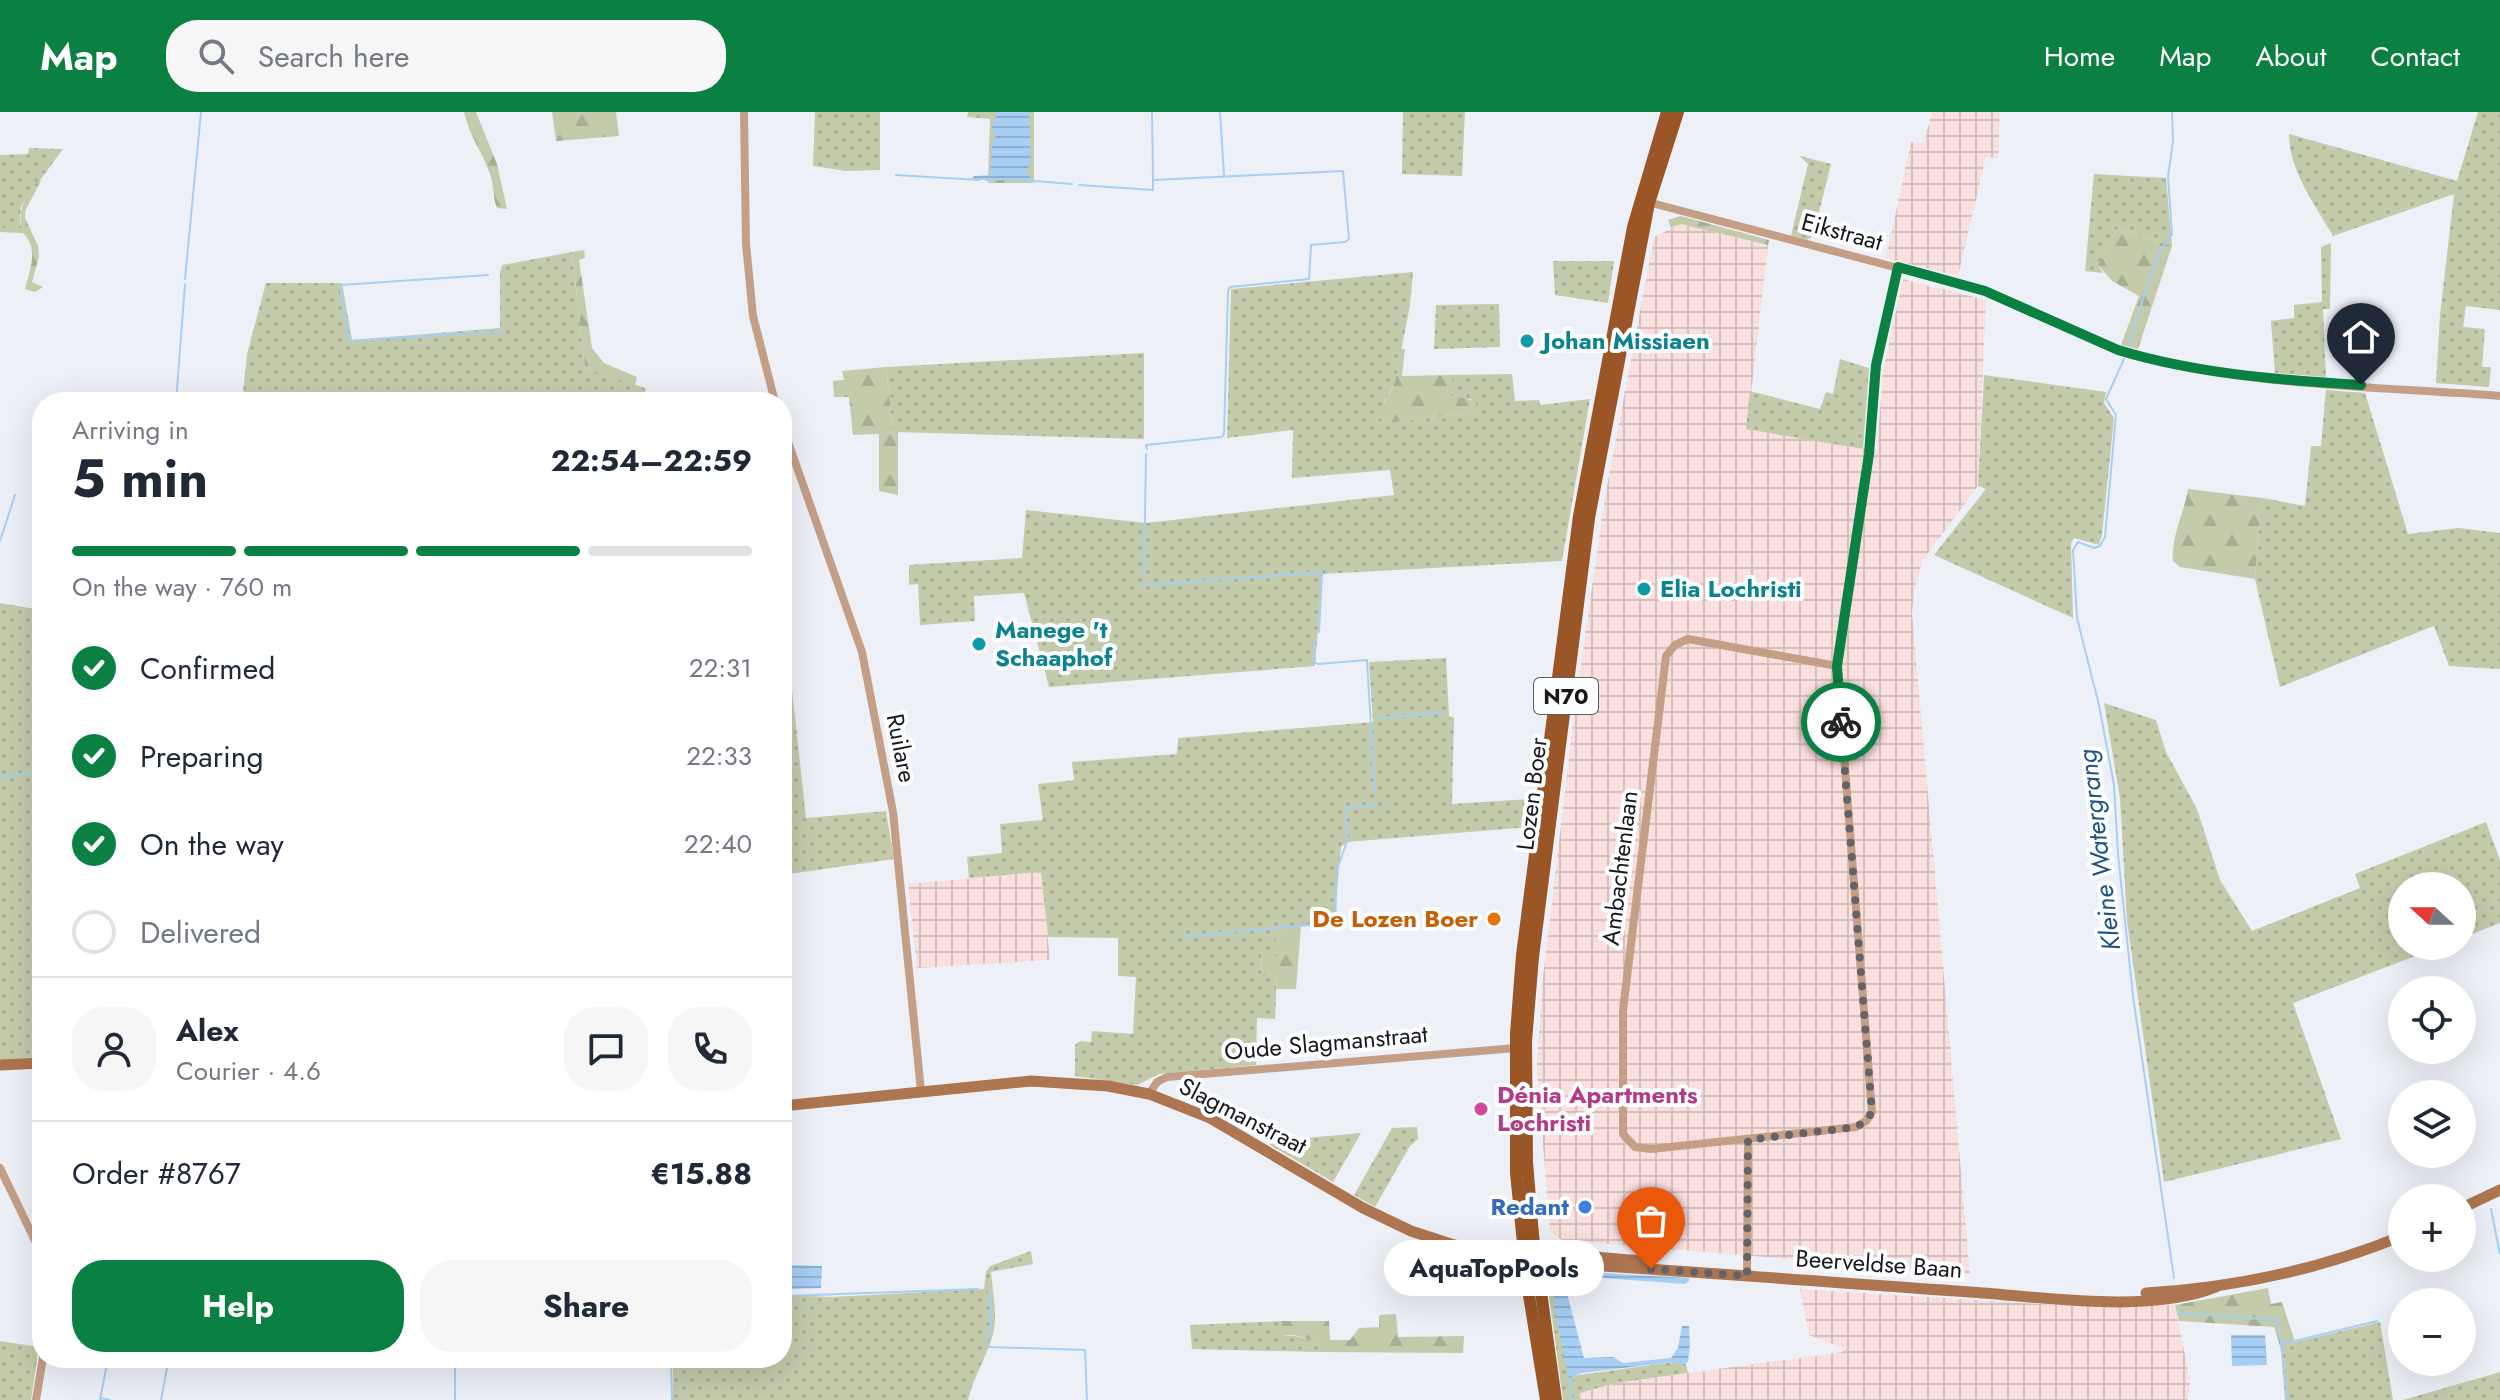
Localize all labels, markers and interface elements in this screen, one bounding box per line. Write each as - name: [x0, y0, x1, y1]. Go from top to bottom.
- search box: [166, 20, 726, 92]
- text: Map: [40, 29, 118, 84]
- icon: search: [194, 34, 238, 78]
- text: Search here: [258, 35, 410, 78]
- text: Home: [2044, 36, 2115, 77]
- text: Map: [2159, 36, 2211, 77]
- text: About: [2255, 36, 2327, 77]
- text: Contact: [2371, 36, 2460, 77]
- street label: Eikstraat: [1798, 204, 1887, 259]
- pin: [2327, 303, 2395, 385]
- icon: home: [2339, 315, 2383, 359]
- place label: Johan Missiaen: [1539, 323, 1710, 358]
- marker: Johan Missiaen: [1518, 332, 1536, 350]
- text: Arriving in: [72, 411, 189, 449]
- text: 22:54–22:59: [551, 439, 752, 482]
- text: 5 min: [72, 441, 208, 517]
- text: On the way · 760 m: [72, 568, 292, 606]
- place label: Elia Lochristi: [1660, 571, 1802, 606]
- marker: Elia Lochristi: [1635, 580, 1653, 598]
- place label: Manege 't Schaaphof: [995, 612, 1114, 675]
- marker: Manege 't Schaaphof: [970, 635, 988, 653]
- icon: check: [72, 646, 116, 690]
- text: Confirmed: [140, 647, 275, 690]
- text: 22:31: [689, 649, 752, 687]
- road number: N70: [1534, 678, 1598, 714]
- courier: [1801, 682, 1881, 762]
- icon: bike: [1819, 700, 1863, 744]
- street label: Ruilare: [878, 710, 925, 785]
- icon: check: [72, 734, 116, 778]
- text: Preparing: [140, 735, 264, 778]
- street label: Lozen Boer: [1507, 735, 1556, 852]
- text: 22:33: [686, 737, 752, 775]
- water label: Kleine Watergrang: [2068, 747, 2130, 953]
- street label: Ambachtenlaan: [1593, 788, 1646, 947]
- icon: check: [72, 822, 116, 866]
- text: On the way: [140, 823, 284, 866]
- text: 22:40: [684, 825, 752, 863]
- north arrow: [2388, 872, 2476, 960]
- map controls: [2388, 872, 2476, 1376]
- place label: De Lozen Boer: [1312, 901, 1478, 936]
- marker: De Lozen Boer: [1485, 910, 1503, 928]
- text: Delivered: [140, 911, 261, 954]
- button: locate: [2388, 976, 2476, 1064]
- button: person: [72, 1007, 156, 1091]
- button: chat: [564, 1007, 648, 1091]
- button: phone: [668, 1007, 752, 1091]
- text: Alex: [176, 1009, 239, 1052]
- street label: Oude Slagmanstraat: [1223, 1016, 1429, 1069]
- text: Courier · 4.6: [176, 1052, 321, 1090]
- street label: Slagmanstraat: [1173, 1068, 1313, 1163]
- place label: Dénia Apartments Lochristi: [1497, 1077, 1698, 1140]
- button: layers: [2388, 1080, 2476, 1168]
- marker: Dénia Apartments Lochristi: [1472, 1100, 1490, 1118]
- text: Order #8767: [72, 1152, 241, 1195]
- text: €15.88: [650, 1152, 752, 1195]
- button: +: [2388, 1184, 2476, 1272]
- pin: [1617, 1187, 1685, 1269]
- place label: Redant: [1491, 1189, 1569, 1224]
- marker: Redant: [1576, 1198, 1594, 1216]
- icon: bag: [1629, 1199, 1673, 1243]
- street label: Beerveldse Baan: [1794, 1240, 1964, 1287]
- callout: AquaTopPools: [1383, 1241, 1603, 1297]
- text: AquaTopPools: [1409, 1249, 1579, 1287]
- button: Help: [72, 1260, 404, 1352]
- button: Share: [420, 1260, 752, 1352]
- button: −: [2388, 1288, 2476, 1376]

